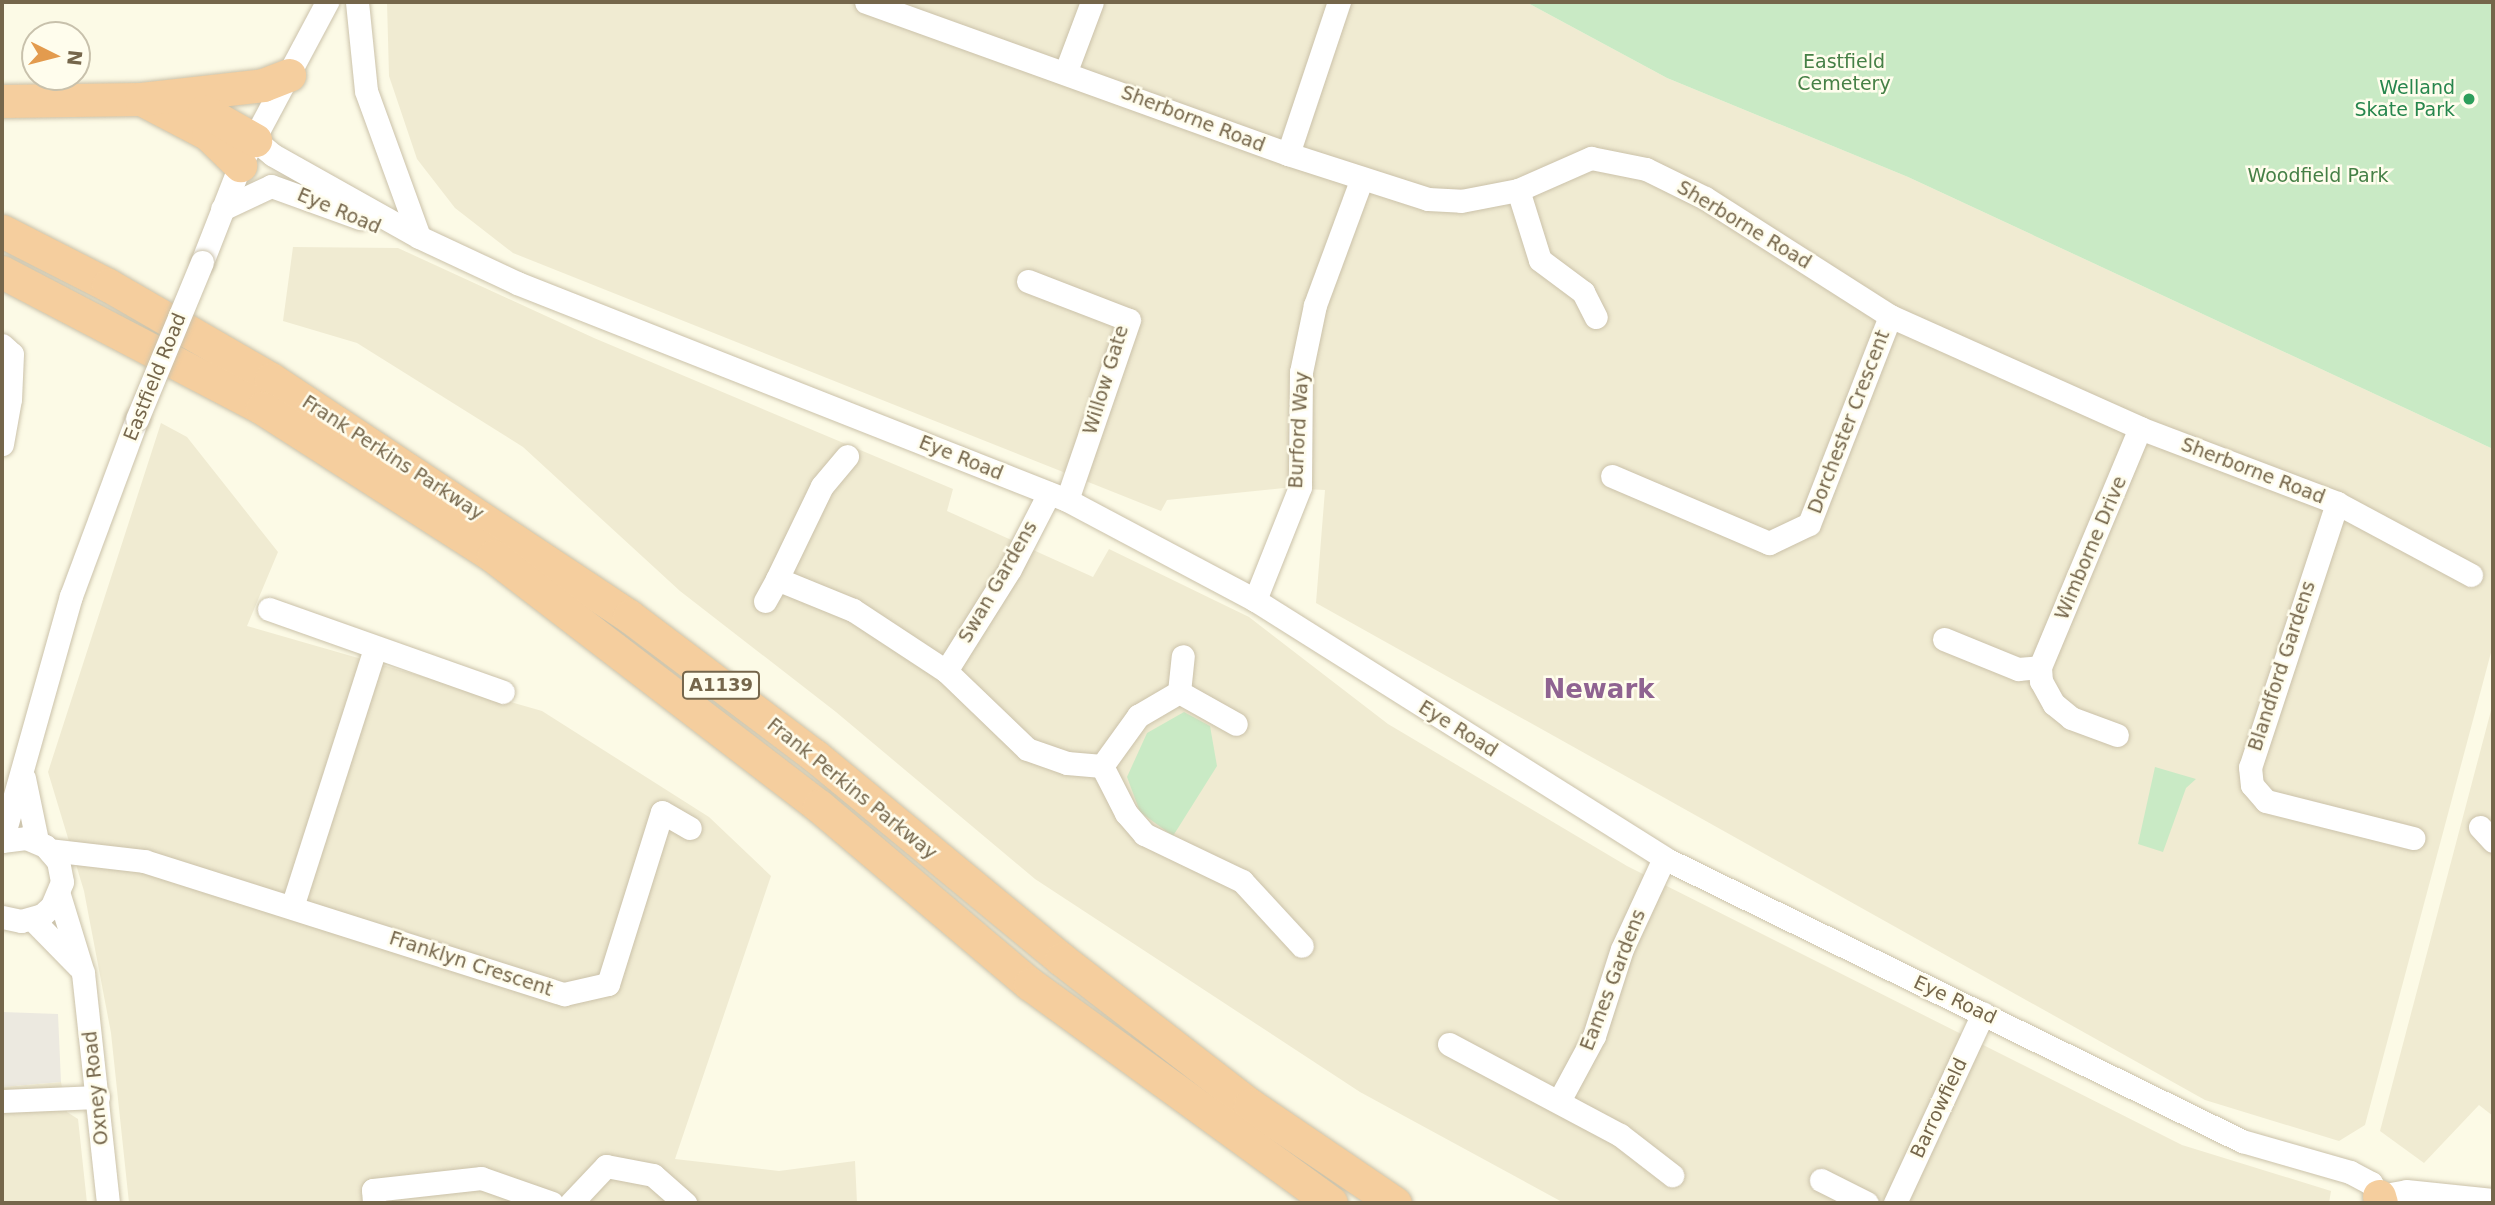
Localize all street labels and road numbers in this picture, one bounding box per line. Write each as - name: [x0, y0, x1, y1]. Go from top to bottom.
- street label: Sherborne Road: [1118, 81, 1268, 157]
- street label: Sherborne Road: [1673, 176, 1815, 274]
- street label: Eye Road: [294, 183, 384, 239]
- street label: Eastfield Road: [119, 310, 191, 444]
- street label: Willow Gate: [1079, 323, 1133, 437]
- street label: Dorchester Crescent: [1803, 327, 1895, 517]
- street label: Burford Way: [1285, 371, 1313, 489]
- street label: Frank Perkins Parkway: [298, 391, 488, 525]
- street label: Eye Road: [916, 431, 1006, 485]
- street label: Sherborne Road: [2178, 433, 2328, 509]
- street label: Wimborne Drive: [2050, 473, 2132, 623]
- street label: Swan Gardens: [954, 517, 1042, 647]
- street label: Blandford Gardens: [2244, 578, 2320, 754]
- road number: A1139: [681, 670, 761, 700]
- street label: Eye Road: [1414, 696, 1502, 762]
- street label: Frank Perkins Parkway: [762, 713, 942, 865]
- street label: Eames Gardens: [1576, 906, 1650, 1054]
- street label: Franklyn Crescent: [386, 927, 556, 1001]
- street label: Eye Road: [1910, 971, 2000, 1029]
- street label: Oxney Road: [79, 1030, 113, 1146]
- street label: Barrowfield: [1906, 1054, 1972, 1162]

